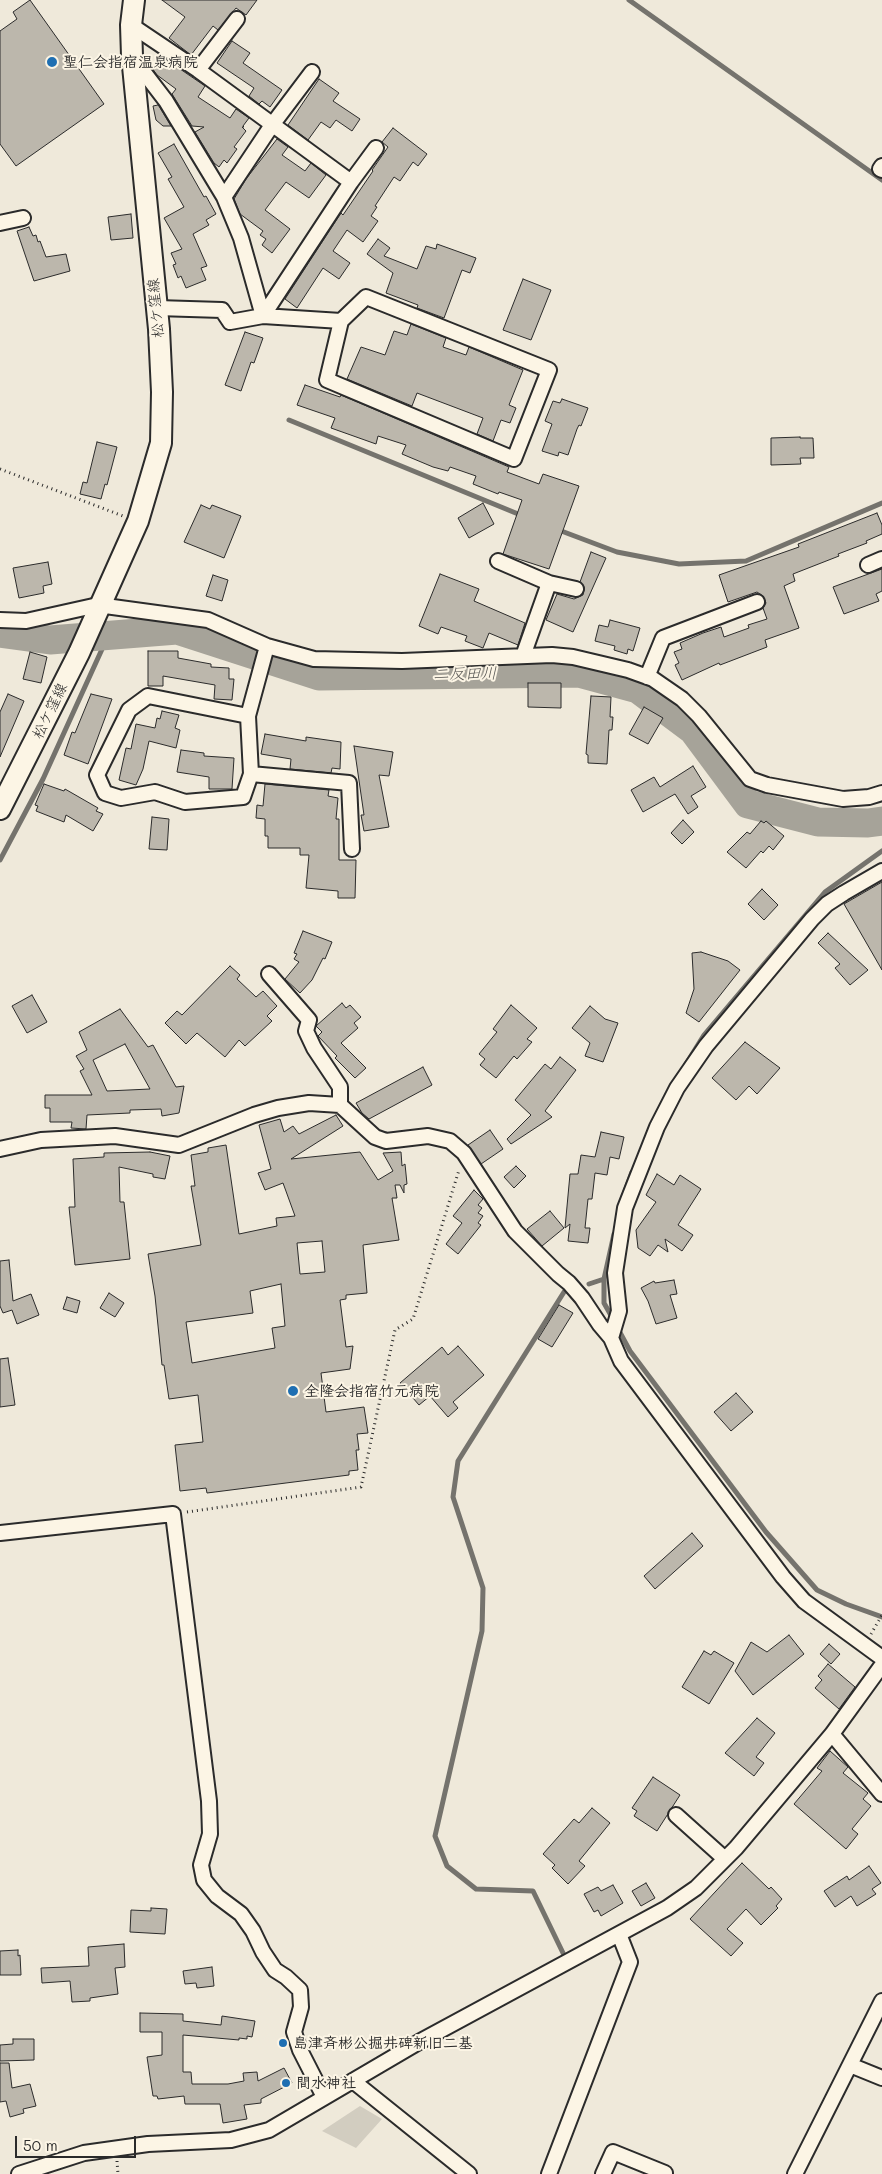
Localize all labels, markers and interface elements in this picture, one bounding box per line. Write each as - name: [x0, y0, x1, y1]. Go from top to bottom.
- place label: 聖仁会指宿温泉病院: [63, 53, 198, 71]
- marker: 聖仁会指宿温泉病院: [45, 55, 59, 69]
- street label: 松ケ窪線: [144, 277, 168, 339]
- water label: 二反田川: [433, 664, 497, 684]
- street label: 松ケ窪線: [29, 680, 71, 742]
- place label: 全隆会指宿竹元病院: [304, 1382, 439, 1400]
- marker: 全隆会指宿竹元病院: [286, 1384, 300, 1398]
- place label: 島津斉彬公掘井碑新旧二基: [293, 2034, 473, 2052]
- marker: 島津斉彬公掘井碑新旧二基: [277, 2037, 289, 2049]
- place label: 間水神社: [296, 2074, 356, 2092]
- marker: 間水神社: [280, 2077, 292, 2089]
- scale bar: [18, 2126, 139, 2158]
- text: 50 m: [23, 2135, 58, 2155]

